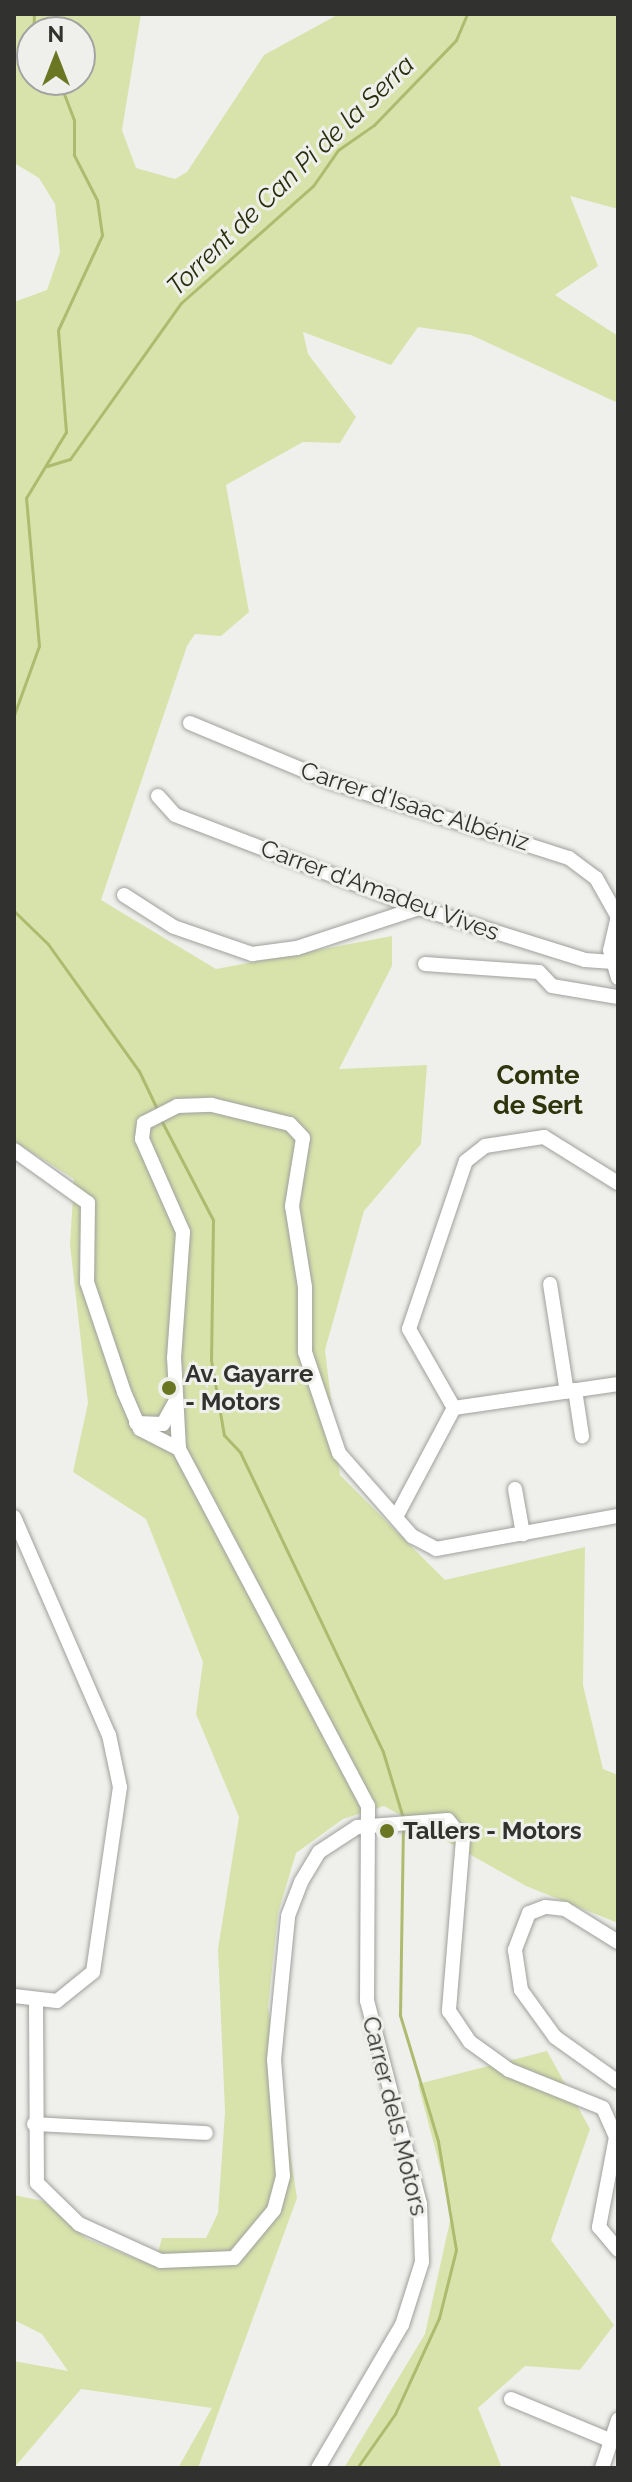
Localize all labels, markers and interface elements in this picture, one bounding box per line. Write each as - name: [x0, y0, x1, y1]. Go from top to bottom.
- north arrow: [16, 16, 96, 96]
- text: N: [48, 21, 64, 47]
- water label: Torrent de Can Pi de la Serra: [161, 49, 421, 303]
- street label: Carrer d'Isaac Albéniz: [296, 755, 534, 857]
- street label: Carrer d'Amadeu Vives: [256, 833, 504, 947]
- district label: Comte de Sert: [493, 1060, 583, 1122]
- place label: Av. Gayarre - Motors: [185, 1360, 313, 1416]
- marker: Av. Gayarre - Motors: [160, 1379, 178, 1397]
- place label: Tallers - Motors: [403, 1817, 582, 1845]
- marker: Tallers - Motors: [378, 1822, 396, 1840]
- street label: Carrer dels Motors: [356, 2013, 434, 2219]

